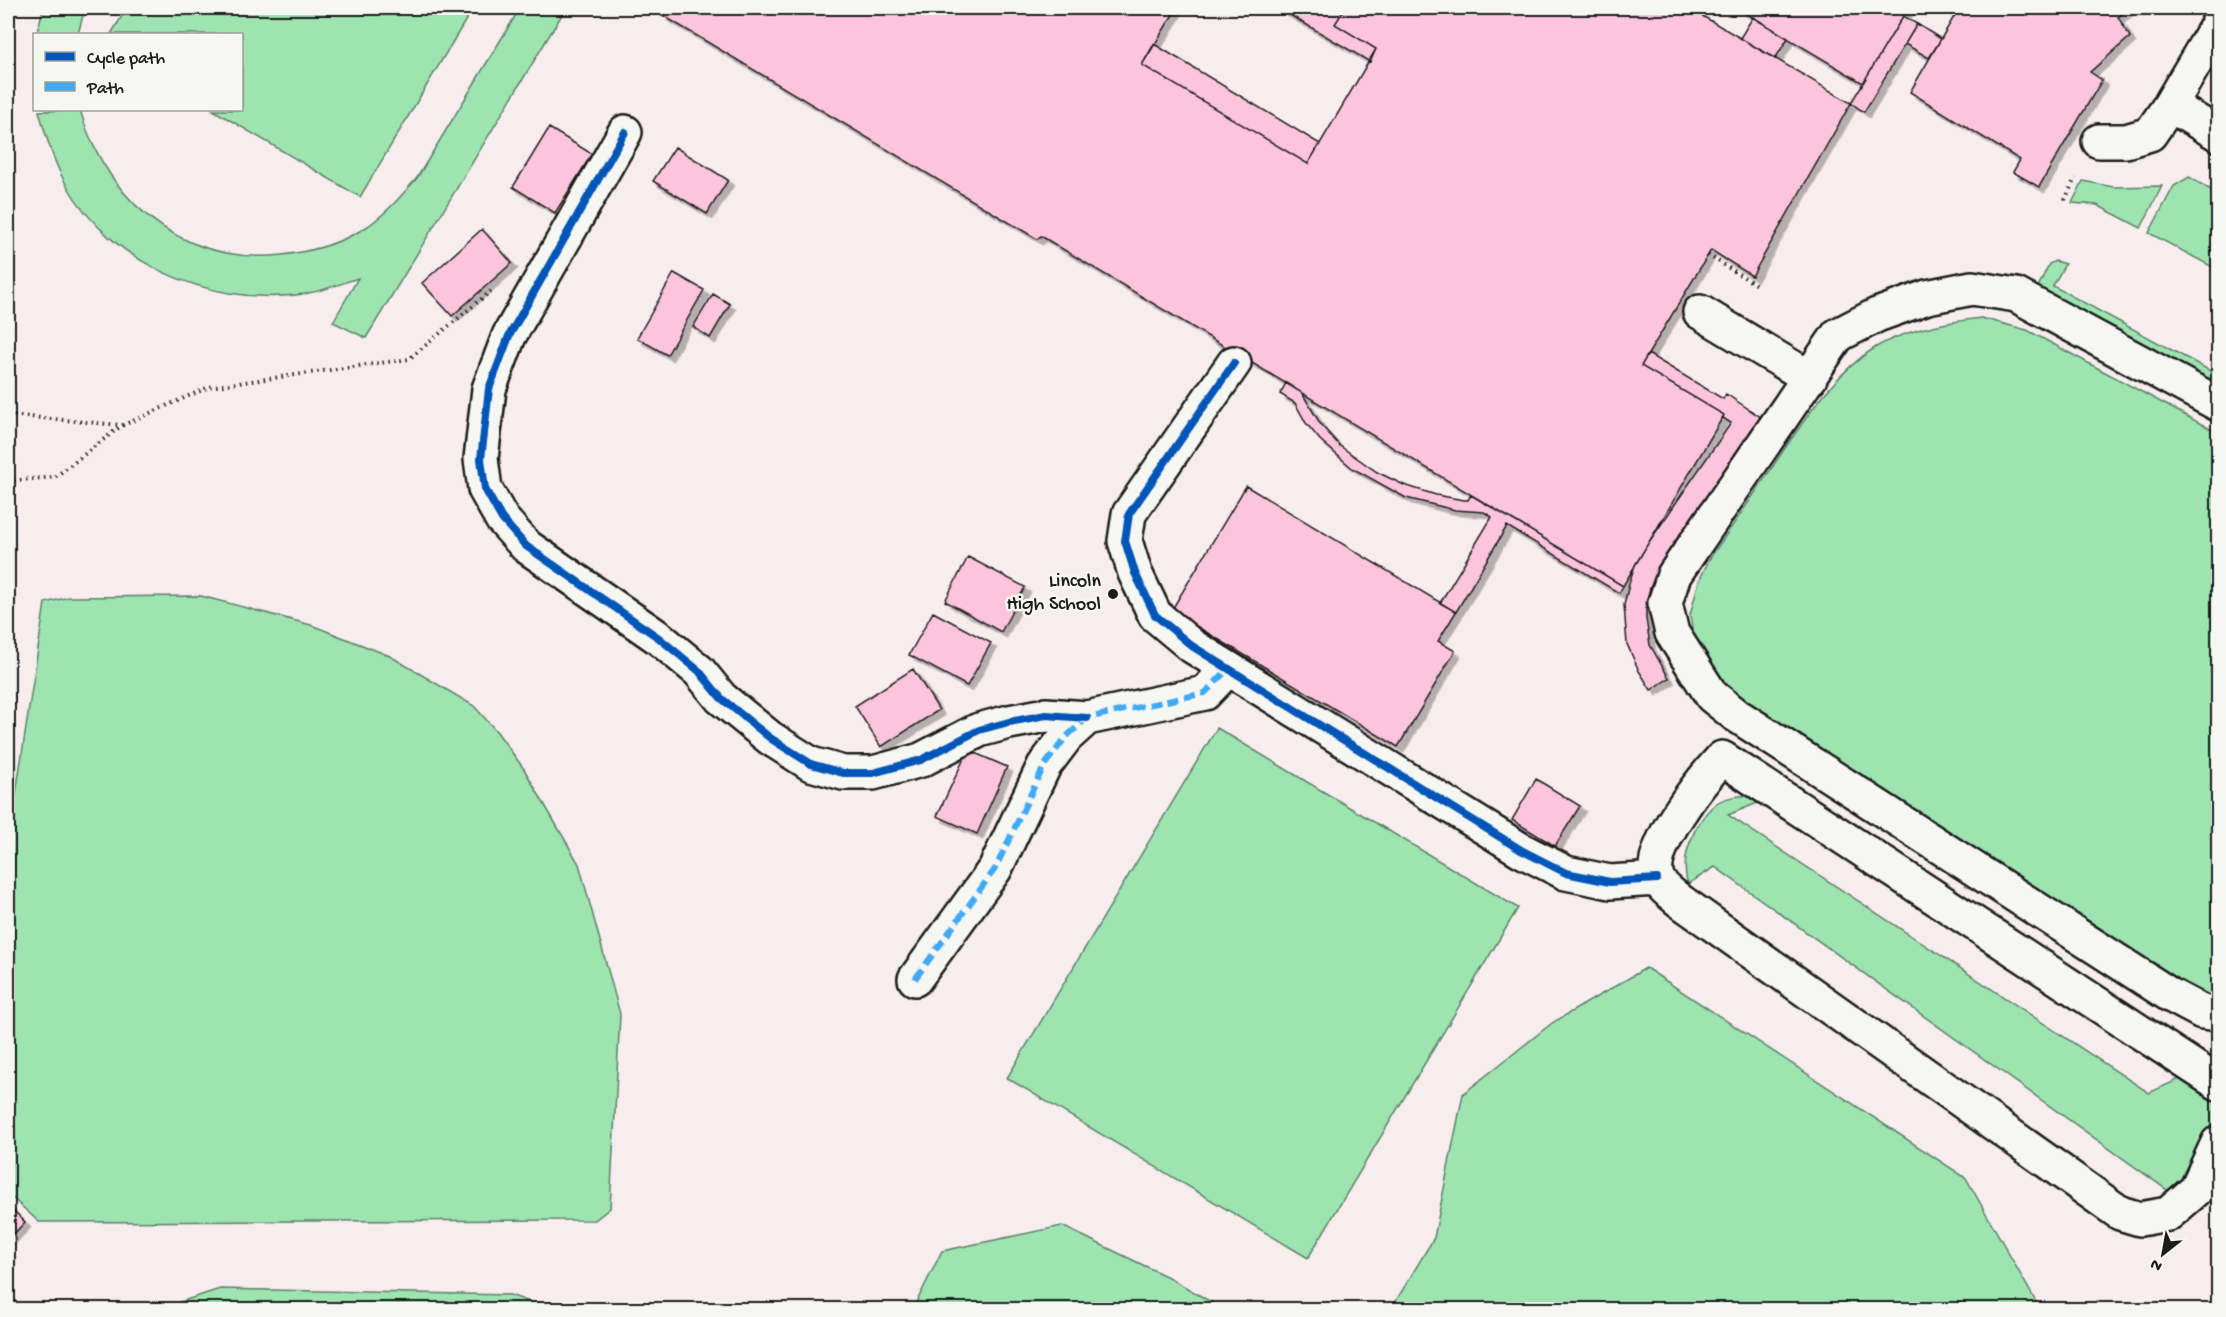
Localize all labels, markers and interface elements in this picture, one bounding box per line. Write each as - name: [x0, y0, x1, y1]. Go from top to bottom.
- legend: [33, 33, 243, 111]
- text: Cycle path: [87, 49, 165, 70]
- text: Path: [86, 79, 124, 100]
- place label: Lincoln High School: [1006, 571, 1101, 617]
- marker: Lincoln High School: [1106, 587, 1120, 601]
- north arrow: [2133, 1224, 2193, 1284]
- text: N: [2147, 1253, 2166, 1275]

